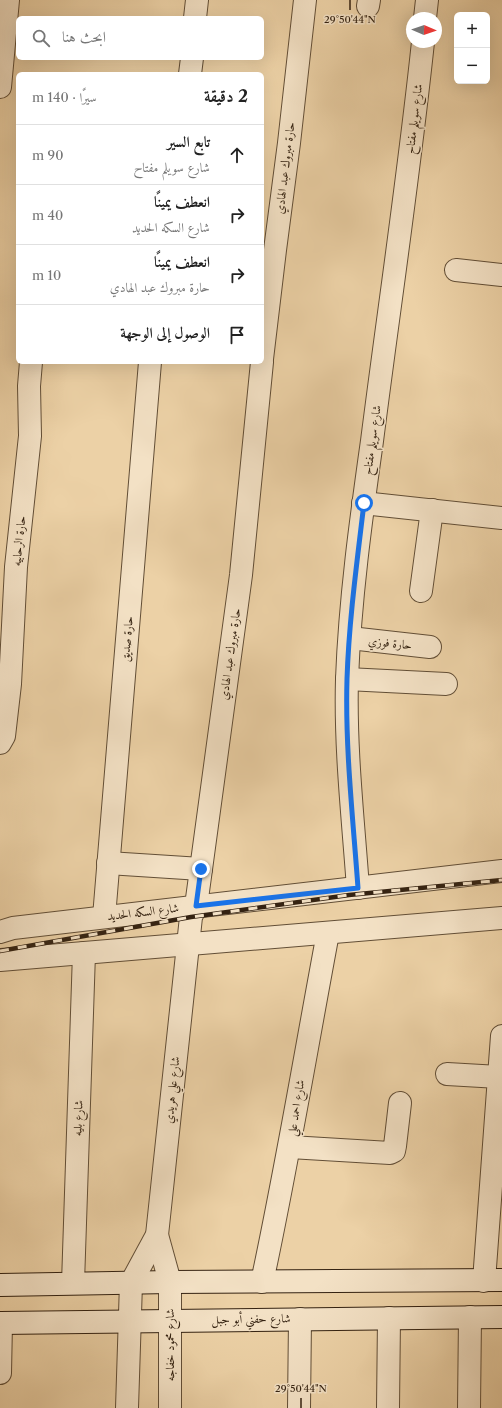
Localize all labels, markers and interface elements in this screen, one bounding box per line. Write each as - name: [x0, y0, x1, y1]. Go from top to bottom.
- north arrow: [406, 12, 442, 48]
- map controls: [454, 12, 490, 84]
- button: +: [454, 12, 490, 48]
- text: 29°50'44"N: [324, 13, 376, 26]
- search box: [16, 16, 264, 60]
- icon: search: [30, 27, 52, 49]
- text: ابحث هنا: [62, 27, 106, 46]
- button: −: [454, 48, 490, 84]
- street label: شارع سويلم مفتاح: [402, 83, 430, 155]
- text: 2 دقيقة: [204, 86, 248, 106]
- text: سيرًا · 140 m: [32, 89, 97, 105]
- street label: حارة مبروك عبد الهادي: [271, 121, 301, 215]
- text: تابع السير: [167, 132, 210, 151]
- icon: ahead: [226, 144, 248, 166]
- text: 90 m: [32, 147, 63, 163]
- text: شارع سويلم مفتاح: [134, 159, 210, 175]
- text: انعطف يمينًا: [154, 192, 210, 211]
- icon: right: [226, 204, 248, 226]
- text: 40 m: [32, 207, 63, 223]
- text: شارع السكه الحديد: [132, 219, 210, 235]
- text: انعطف يمينًا: [154, 252, 210, 271]
- icon: right: [226, 264, 248, 286]
- text: 10 m: [32, 267, 61, 283]
- text: حارة مبروك عبد الهادي: [110, 279, 210, 295]
- text: الوصول إلى الوجهة: [120, 323, 210, 342]
- icon: arrive: [226, 324, 248, 346]
- street label: شارع سويلم مفتاح: [359, 404, 389, 477]
- route start: [355, 494, 373, 512]
- street label: حارة الرحابيه: [8, 515, 29, 567]
- street label: حارة مبروك عبد الهادي: [216, 607, 246, 701]
- street label: حارة صديق: [117, 615, 137, 663]
- street label: حارة فوزي: [367, 633, 413, 655]
- route end: [192, 860, 210, 878]
- street label: شارع السكه الحديد: [106, 900, 180, 927]
- street label: شارع علي هريدي: [161, 1055, 187, 1125]
- street label: شارع احمد علي: [284, 1078, 312, 1138]
- street label: شارع بليه: [69, 1099, 90, 1136]
- street label: شارع محمود خفاجه: [162, 1309, 181, 1381]
- street label: شارع حفني أبو جبل: [211, 1310, 291, 1332]
- text: 29°50'44"N: [275, 1382, 327, 1395]

